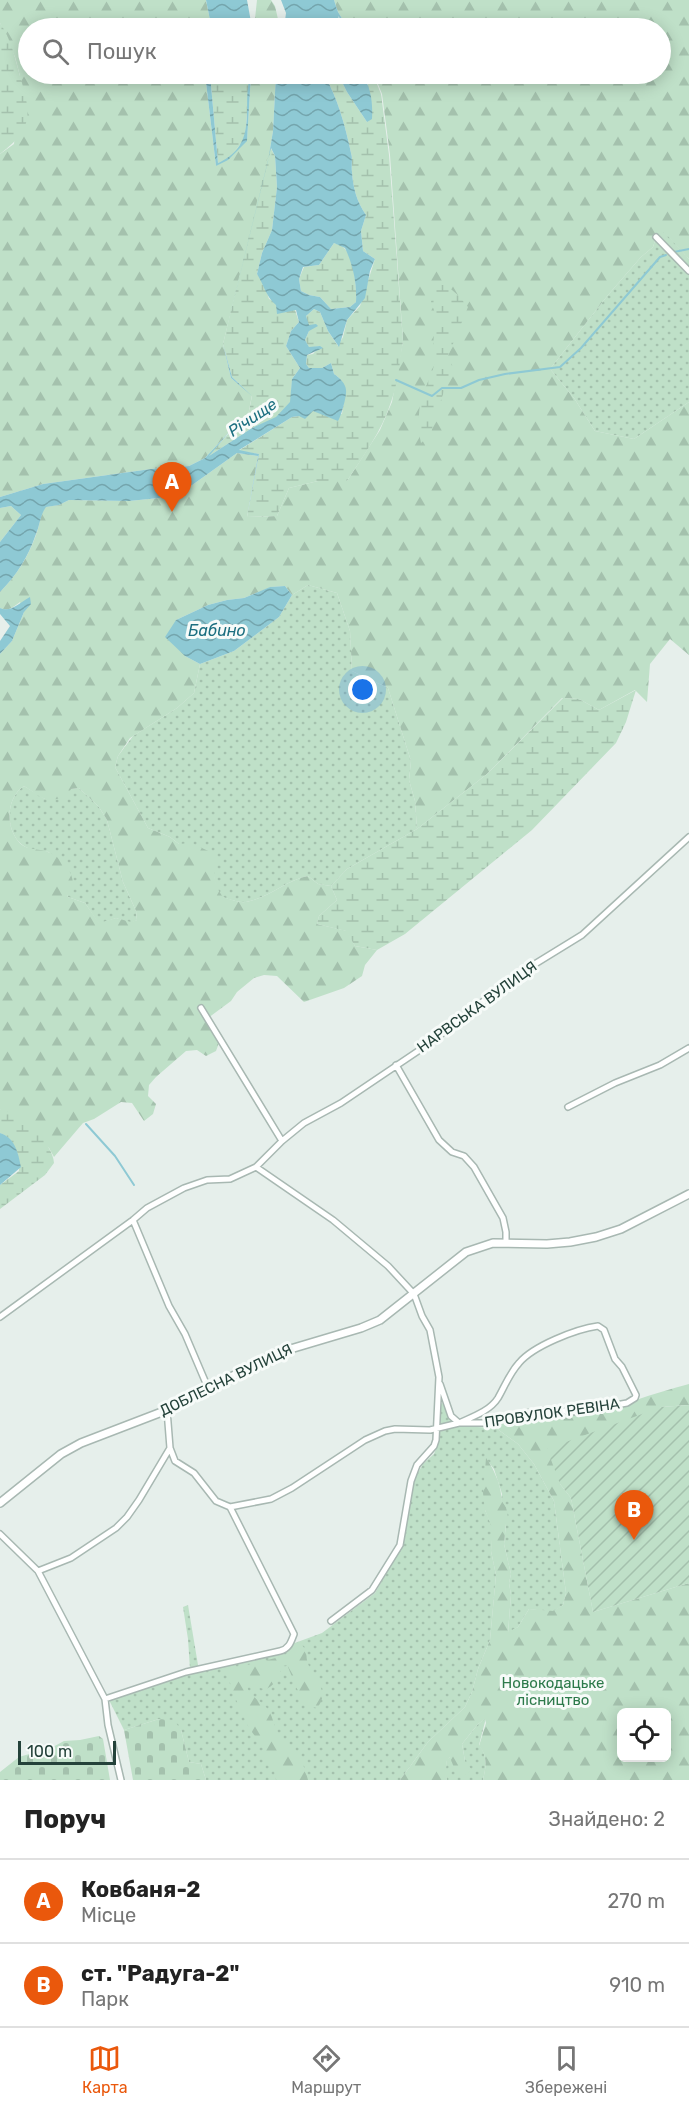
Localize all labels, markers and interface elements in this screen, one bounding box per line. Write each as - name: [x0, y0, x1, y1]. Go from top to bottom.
- search box: [18, 18, 671, 84]
- icon: search: [39, 35, 72, 68]
- text: Пошук: [87, 38, 157, 65]
- water label: Річище: [224, 394, 280, 441]
- pin: A: [152, 462, 192, 512]
- water label: Бабино: [188, 621, 246, 640]
- your location: [348, 675, 377, 704]
- street label: НАРВСЬКА ВУЛИЦЯ: [414, 957, 540, 1057]
- street label: ДОБЛЕСНА ВУЛИЦЯ: [157, 1340, 295, 1420]
- street label: ПРОВУЛОК РЕВІНА: [483, 1395, 621, 1431]
- pin: B: [614, 1490, 654, 1540]
- park label: Новокодацьке лісництво: [502, 1674, 604, 1709]
- map controls: [617, 1708, 671, 1762]
- button: locate: [617, 1708, 671, 1762]
- scale bar: [18, 1738, 116, 1766]
- text: 100 m: [27, 1742, 72, 1761]
- text: Поруч: [24, 1804, 106, 1835]
- text: Знайдено: 2: [549, 1807, 665, 1831]
- text: Ковбаня-2: [81, 1876, 201, 1903]
- text: A: [36, 1889, 51, 1913]
- text: 270 m: [608, 1889, 665, 1913]
- text: Місце: [81, 1903, 136, 1927]
- text: ст. "Радуга-2": [81, 1960, 239, 1987]
- text: B: [36, 1973, 51, 1997]
- text: 910 m: [609, 1973, 665, 1997]
- text: Парк: [81, 1987, 129, 2011]
- tab: Карта: [82, 2042, 128, 2097]
- tab: Маршрут: [291, 2042, 361, 2097]
- tab: Збережені: [525, 2042, 607, 2097]

